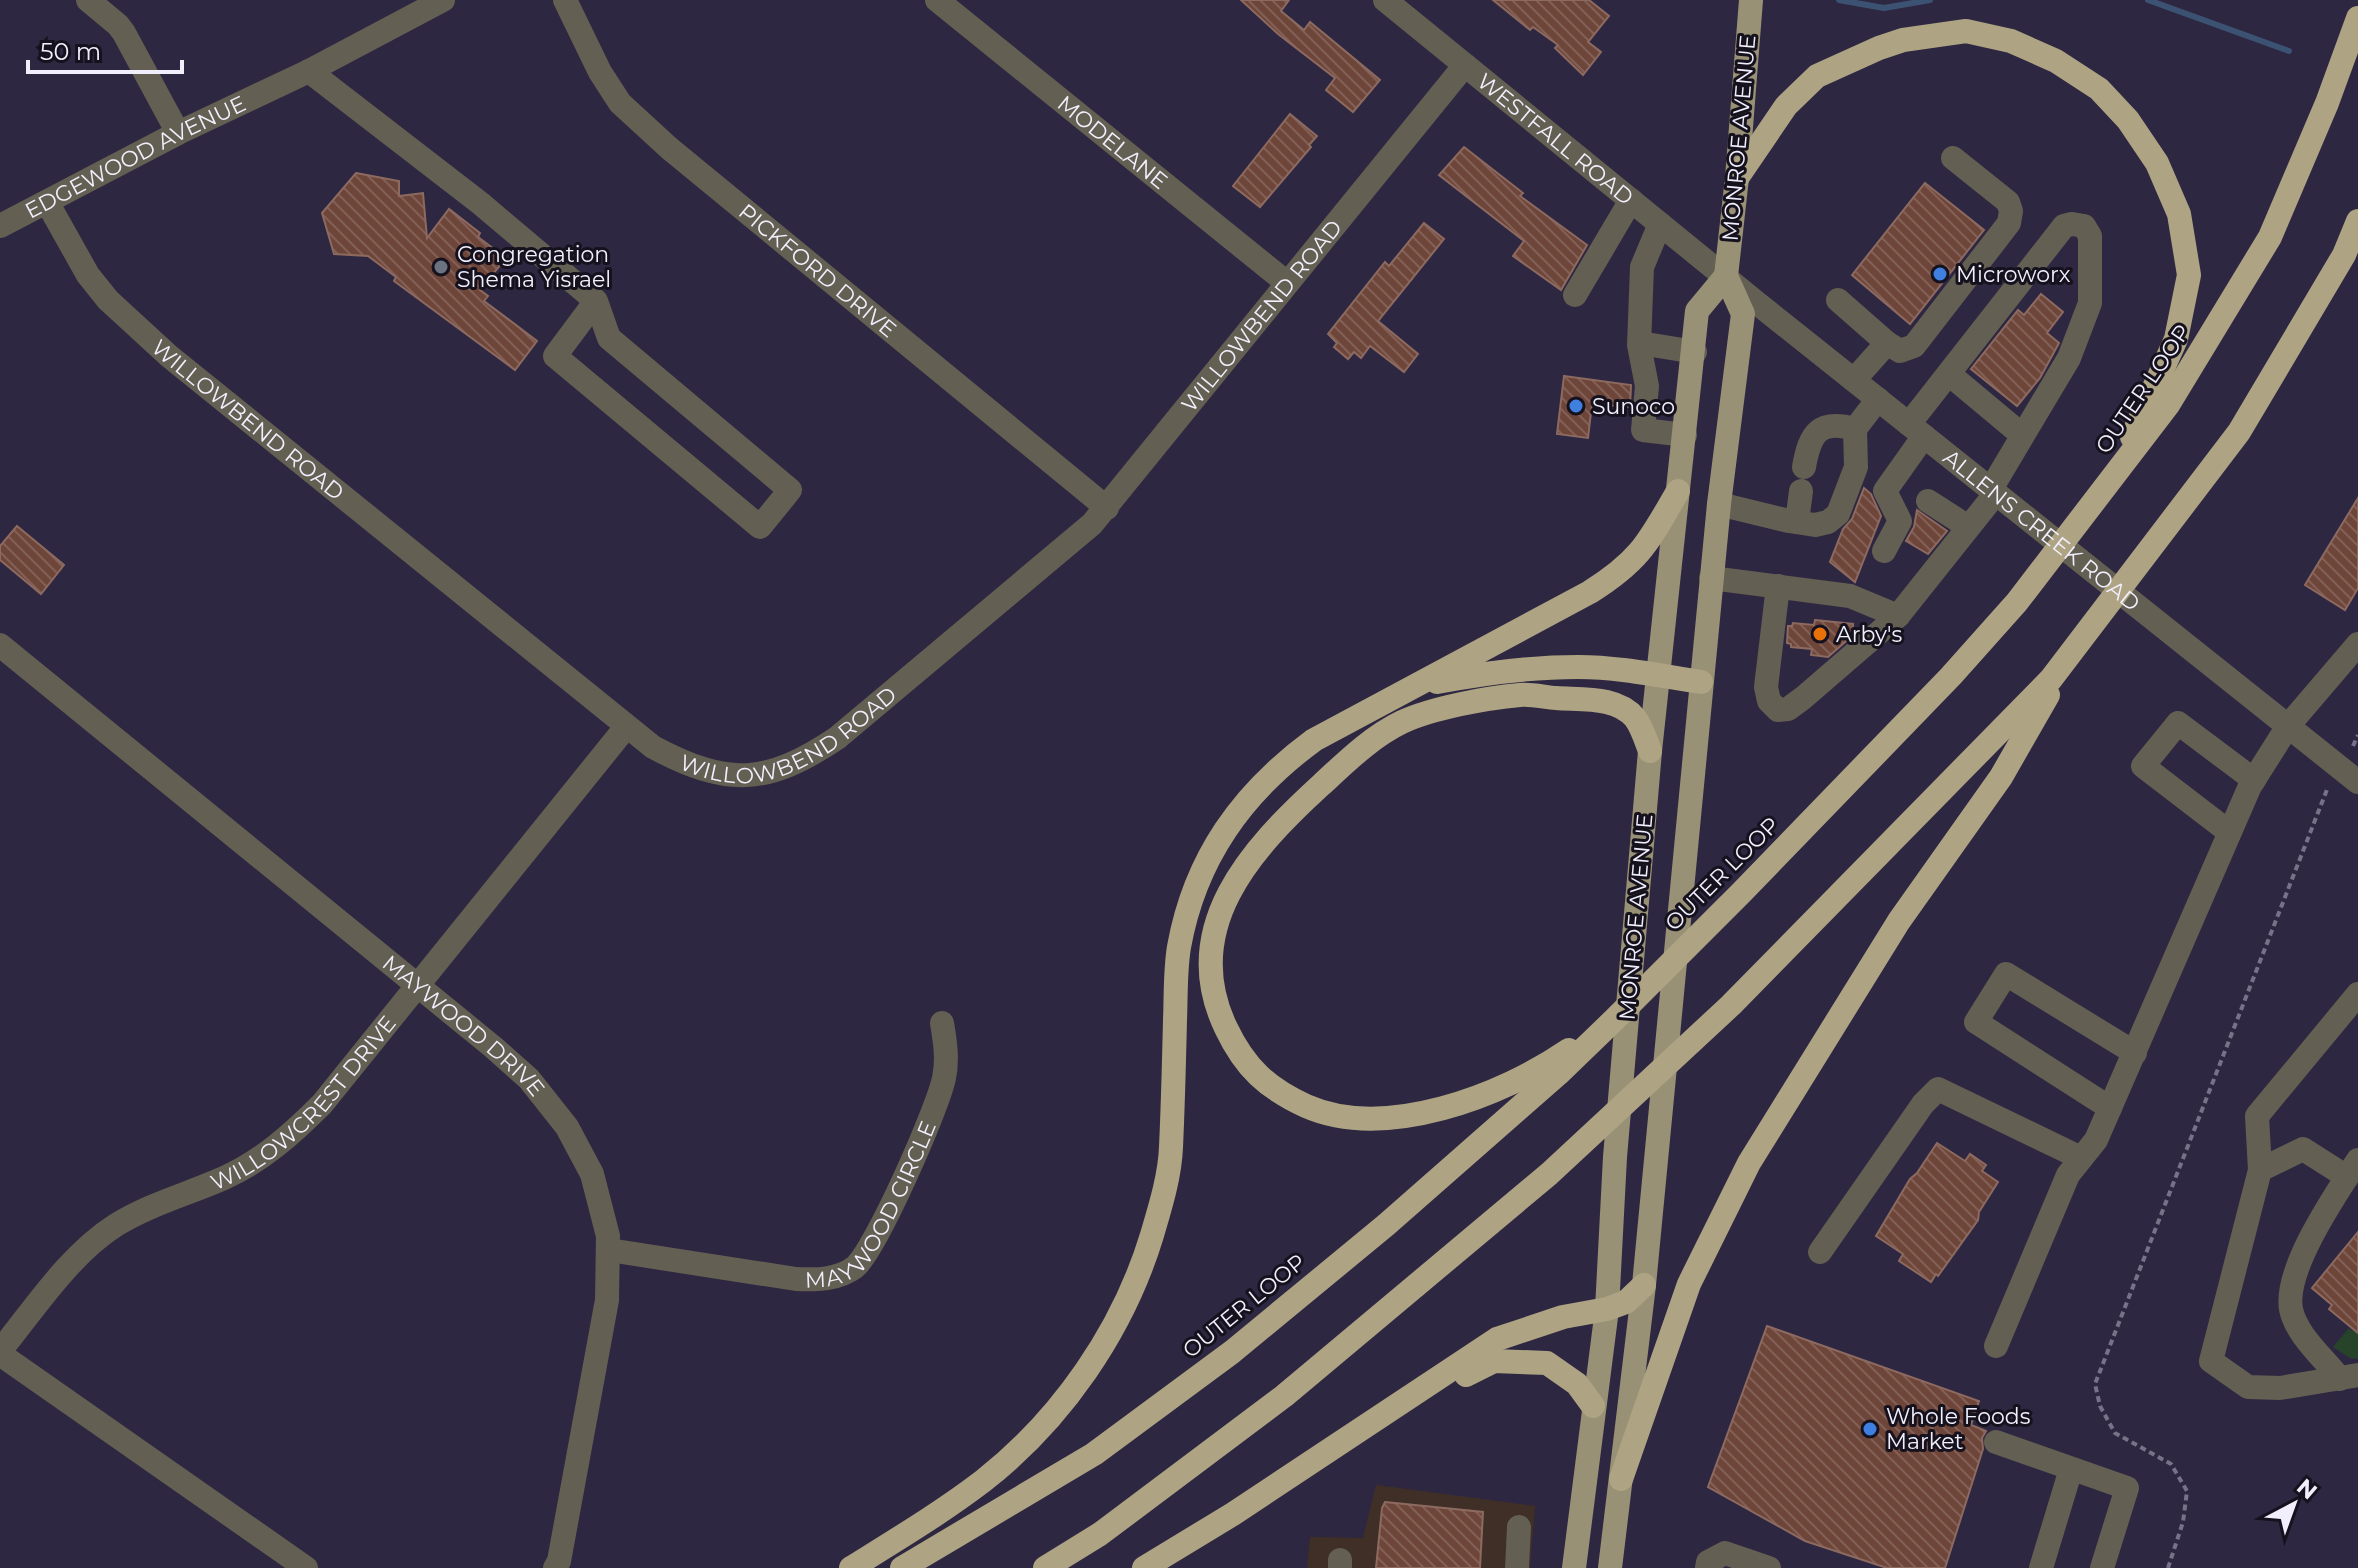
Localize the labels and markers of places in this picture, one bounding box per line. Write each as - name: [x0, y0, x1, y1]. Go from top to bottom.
- place label: Congregation Shema Yisrael: [457, 241, 611, 293]
- marker: Congregation Shema Yisrael: [432, 258, 450, 276]
- place label: Microworx: [1956, 261, 2071, 288]
- marker: Microworx: [1931, 265, 1949, 283]
- place label: Sunoco: [1592, 393, 1675, 420]
- marker: Sunoco: [1567, 397, 1585, 415]
- place label: Arby's: [1836, 621, 1902, 648]
- marker: Arby's: [1811, 625, 1829, 643]
- place label: Whole Foods Market: [1886, 1403, 2031, 1455]
- marker: Whole Foods Market: [1861, 1420, 1879, 1438]

